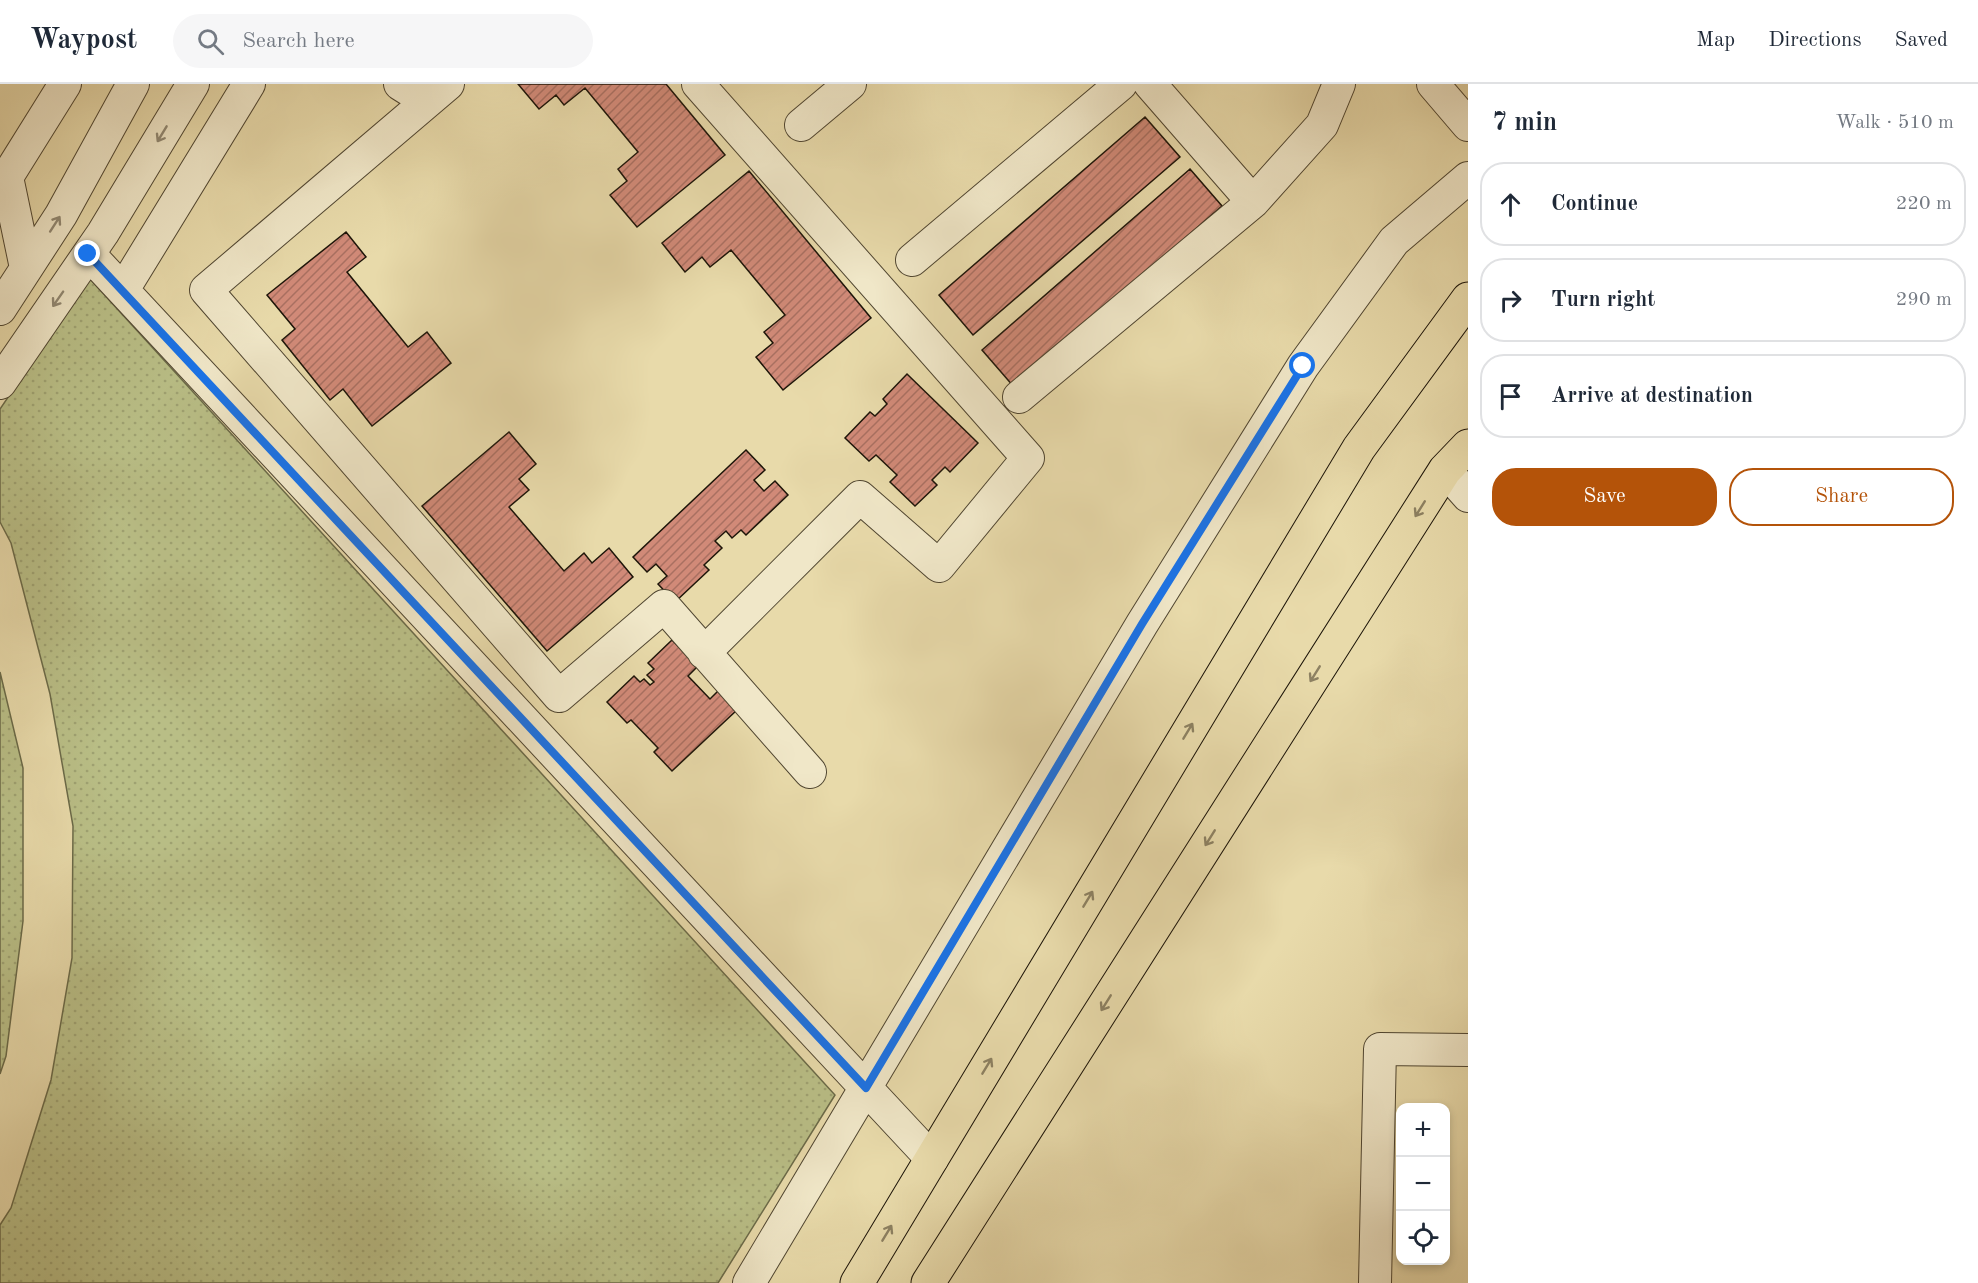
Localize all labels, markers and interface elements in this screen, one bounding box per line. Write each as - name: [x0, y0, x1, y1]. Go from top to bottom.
- search box: [173, 14, 593, 68]
- icon: search: [194, 25, 227, 58]
- text: Waypost: [30, 27, 137, 55]
- text: Search here: [242, 30, 355, 52]
- text: Map: [1696, 30, 1735, 51]
- text: Directions: [1768, 30, 1862, 51]
- text: Saved: [1895, 30, 1948, 51]
- text: 7 min: [1492, 110, 1557, 136]
- text: Walk · 510 m: [1835, 113, 1954, 133]
- one-way arrow: [156, 125, 168, 142]
- icon: ahead: [1494, 188, 1527, 221]
- text: Continue: [1551, 193, 1638, 215]
- text: 220 m: [1896, 194, 1952, 214]
- one-way arrow: [49, 216, 61, 233]
- route end: [74, 240, 100, 266]
- icon: right: [1494, 284, 1527, 317]
- text: Turn right: [1551, 289, 1655, 311]
- one-way arrow: [52, 290, 64, 306]
- text: 290 m: [1896, 290, 1952, 310]
- route start: [1289, 352, 1315, 378]
- icon: arrive: [1494, 380, 1527, 413]
- text: Arrive at destination: [1551, 385, 1753, 407]
- button: Save: [1492, 468, 1717, 526]
- button: Share: [1729, 468, 1954, 526]
- one-way arrow: [1413, 500, 1425, 517]
- one-way arrow: [1309, 665, 1321, 681]
- one-way arrow: [1183, 723, 1195, 740]
- one-way arrow: [1204, 829, 1216, 846]
- one-way arrow: [1082, 891, 1094, 908]
- one-way arrow: [1099, 994, 1112, 1011]
- one-way arrow: [982, 1058, 994, 1075]
- map controls: [1396, 1103, 1450, 1265]
- button: +: [1396, 1103, 1450, 1157]
- button: −: [1396, 1157, 1450, 1211]
- button: locate: [1396, 1211, 1450, 1265]
- one-way arrow: [881, 1225, 893, 1242]

